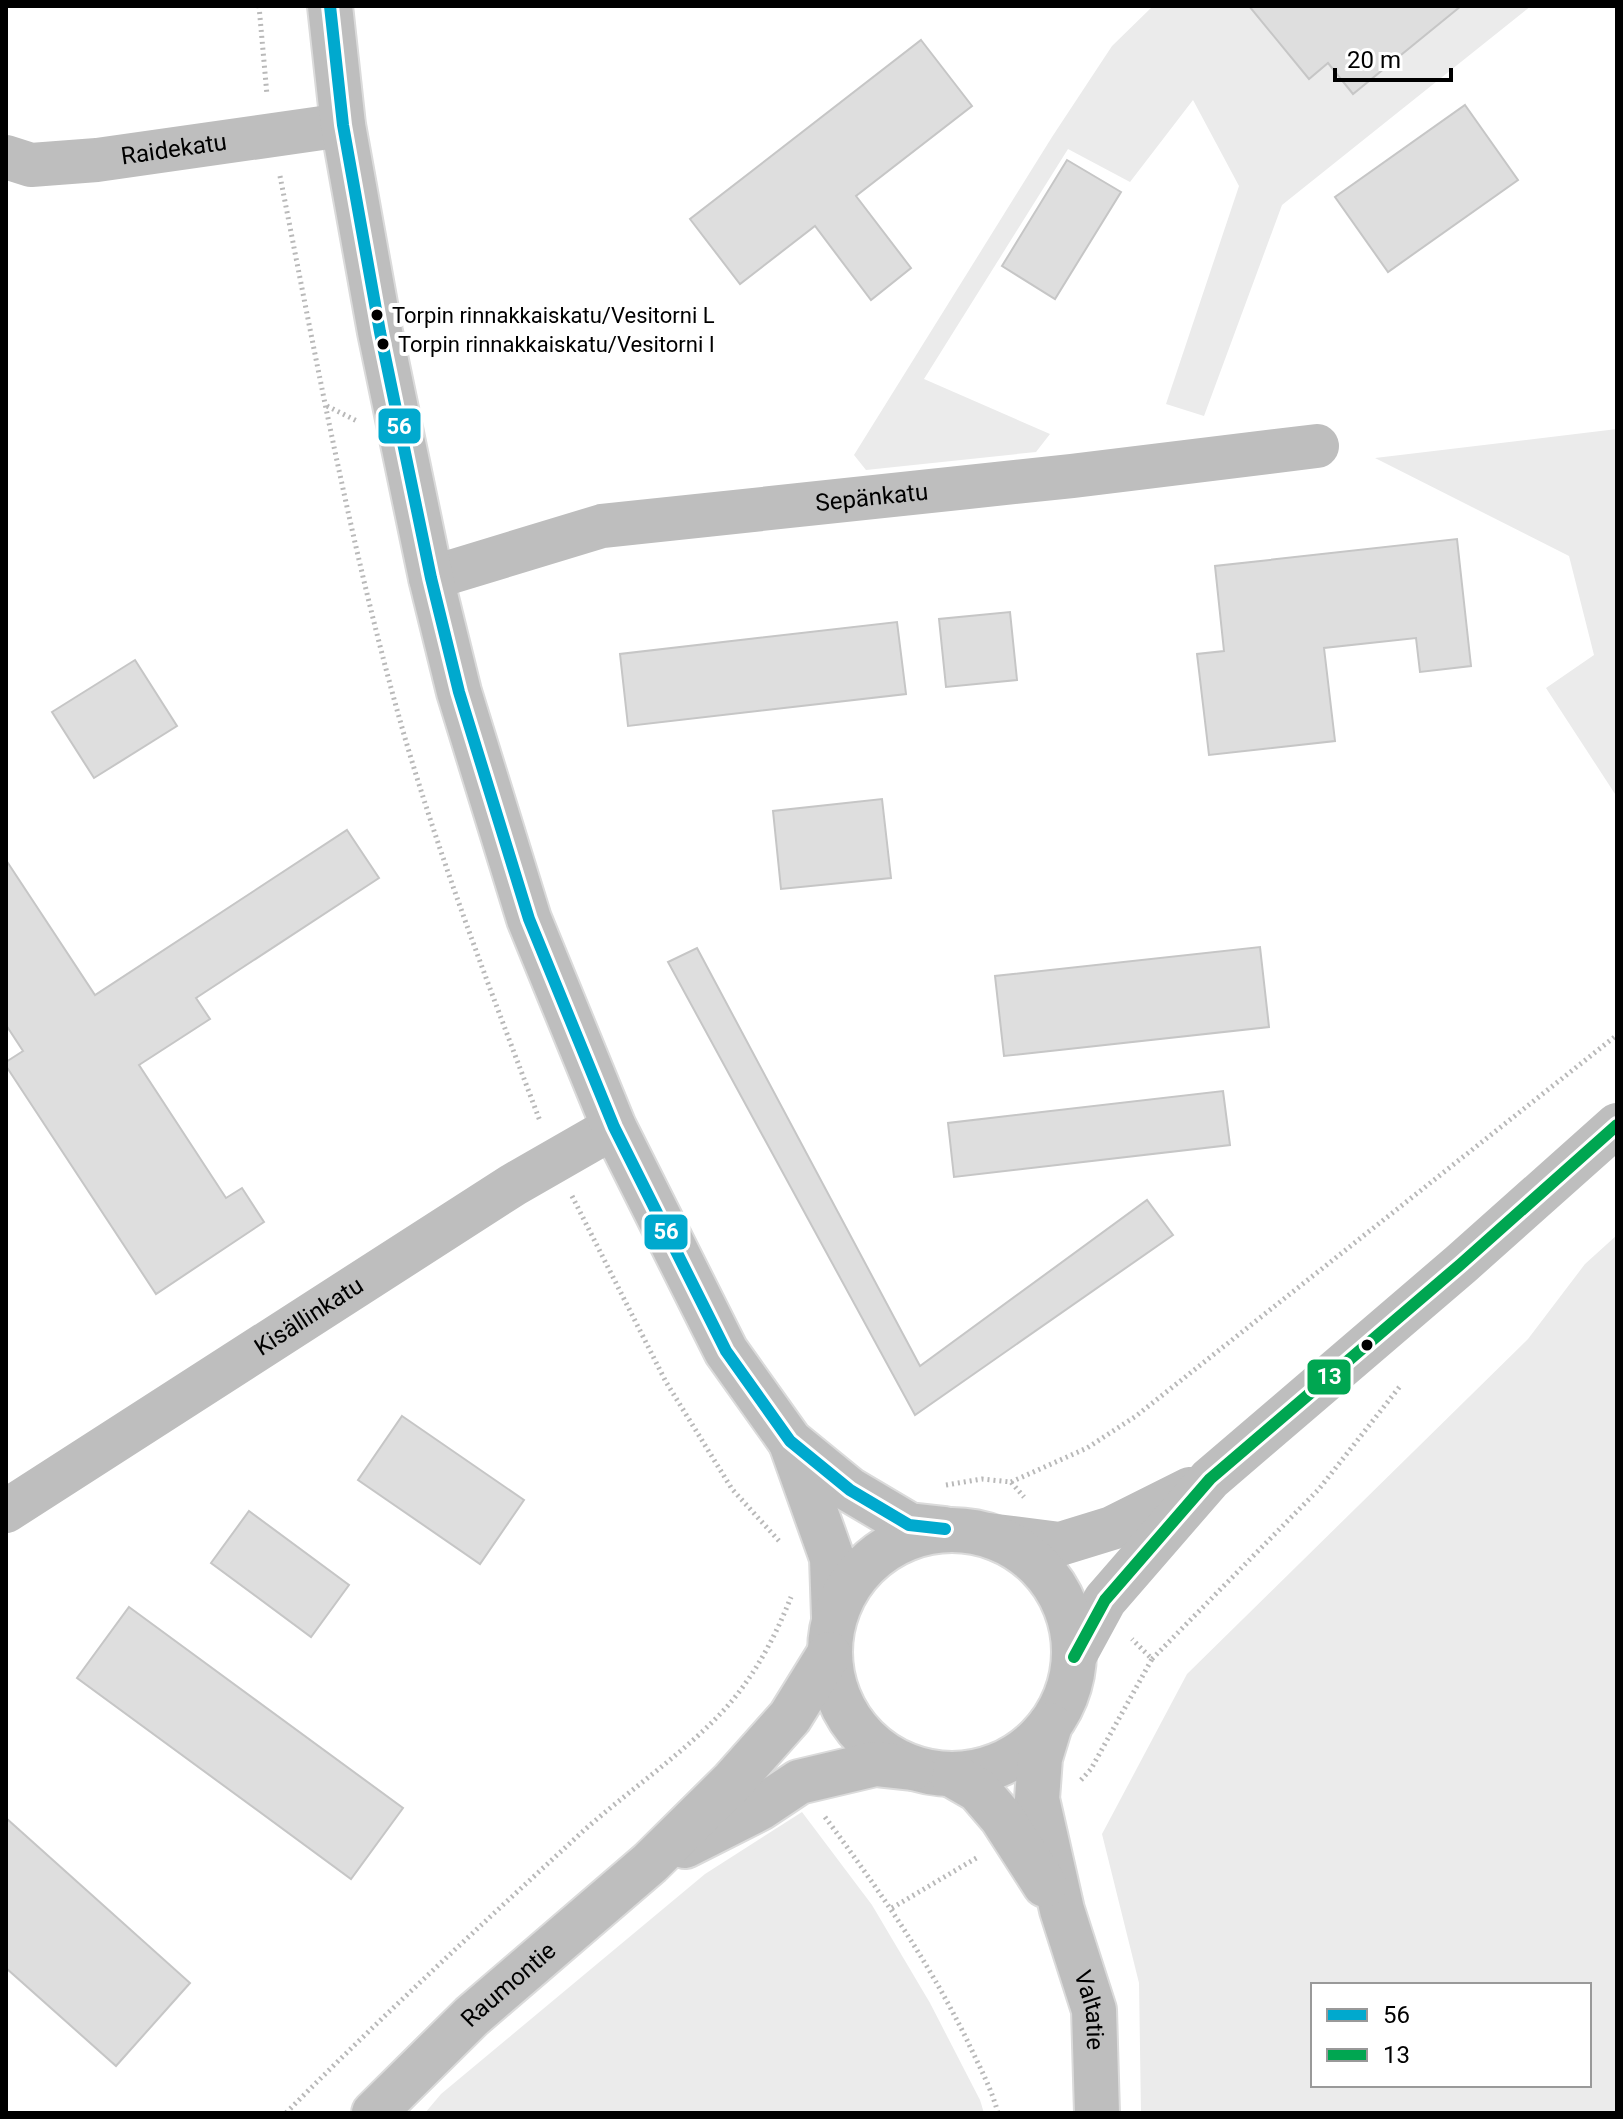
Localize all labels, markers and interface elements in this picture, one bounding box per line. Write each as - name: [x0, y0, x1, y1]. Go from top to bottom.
- scale bar: [1335, 32, 1451, 82]
- text: 20 m: [1347, 46, 1401, 74]
- street label: Raidekatu: [119, 128, 228, 170]
- place label: Torpin rinnakkaiskatu/Vesitorni L: [392, 303, 715, 328]
- marker: Torpin rinnakkaiskatu/Vesitorni L: [369, 307, 385, 323]
- place label: Torpin rinnakkaiskatu/Vesitorni I: [398, 332, 715, 357]
- marker: Torpin rinnakkaiskatu/Vesitorni I: [375, 336, 391, 352]
- line badge: 56: [377, 407, 422, 445]
- text: 56: [386, 414, 412, 439]
- street label: Sepänkatu: [814, 477, 929, 517]
- line badge: 56: [643, 1213, 689, 1251]
- text: 56: [653, 1219, 679, 1244]
- street label: Kisällinkatu: [249, 1271, 368, 1361]
- unlabelled marker: [1359, 1337, 1375, 1353]
- line badge: 13: [1306, 1358, 1352, 1396]
- text: 13: [1316, 1364, 1342, 1389]
- street label: Raumontie: [455, 1936, 561, 2033]
- street label: Valtatie: [1068, 1967, 1109, 2051]
- legend: [1311, 1983, 1591, 2087]
- text: 56: [1383, 2001, 1410, 2029]
- text: 13: [1383, 2041, 1410, 2069]

